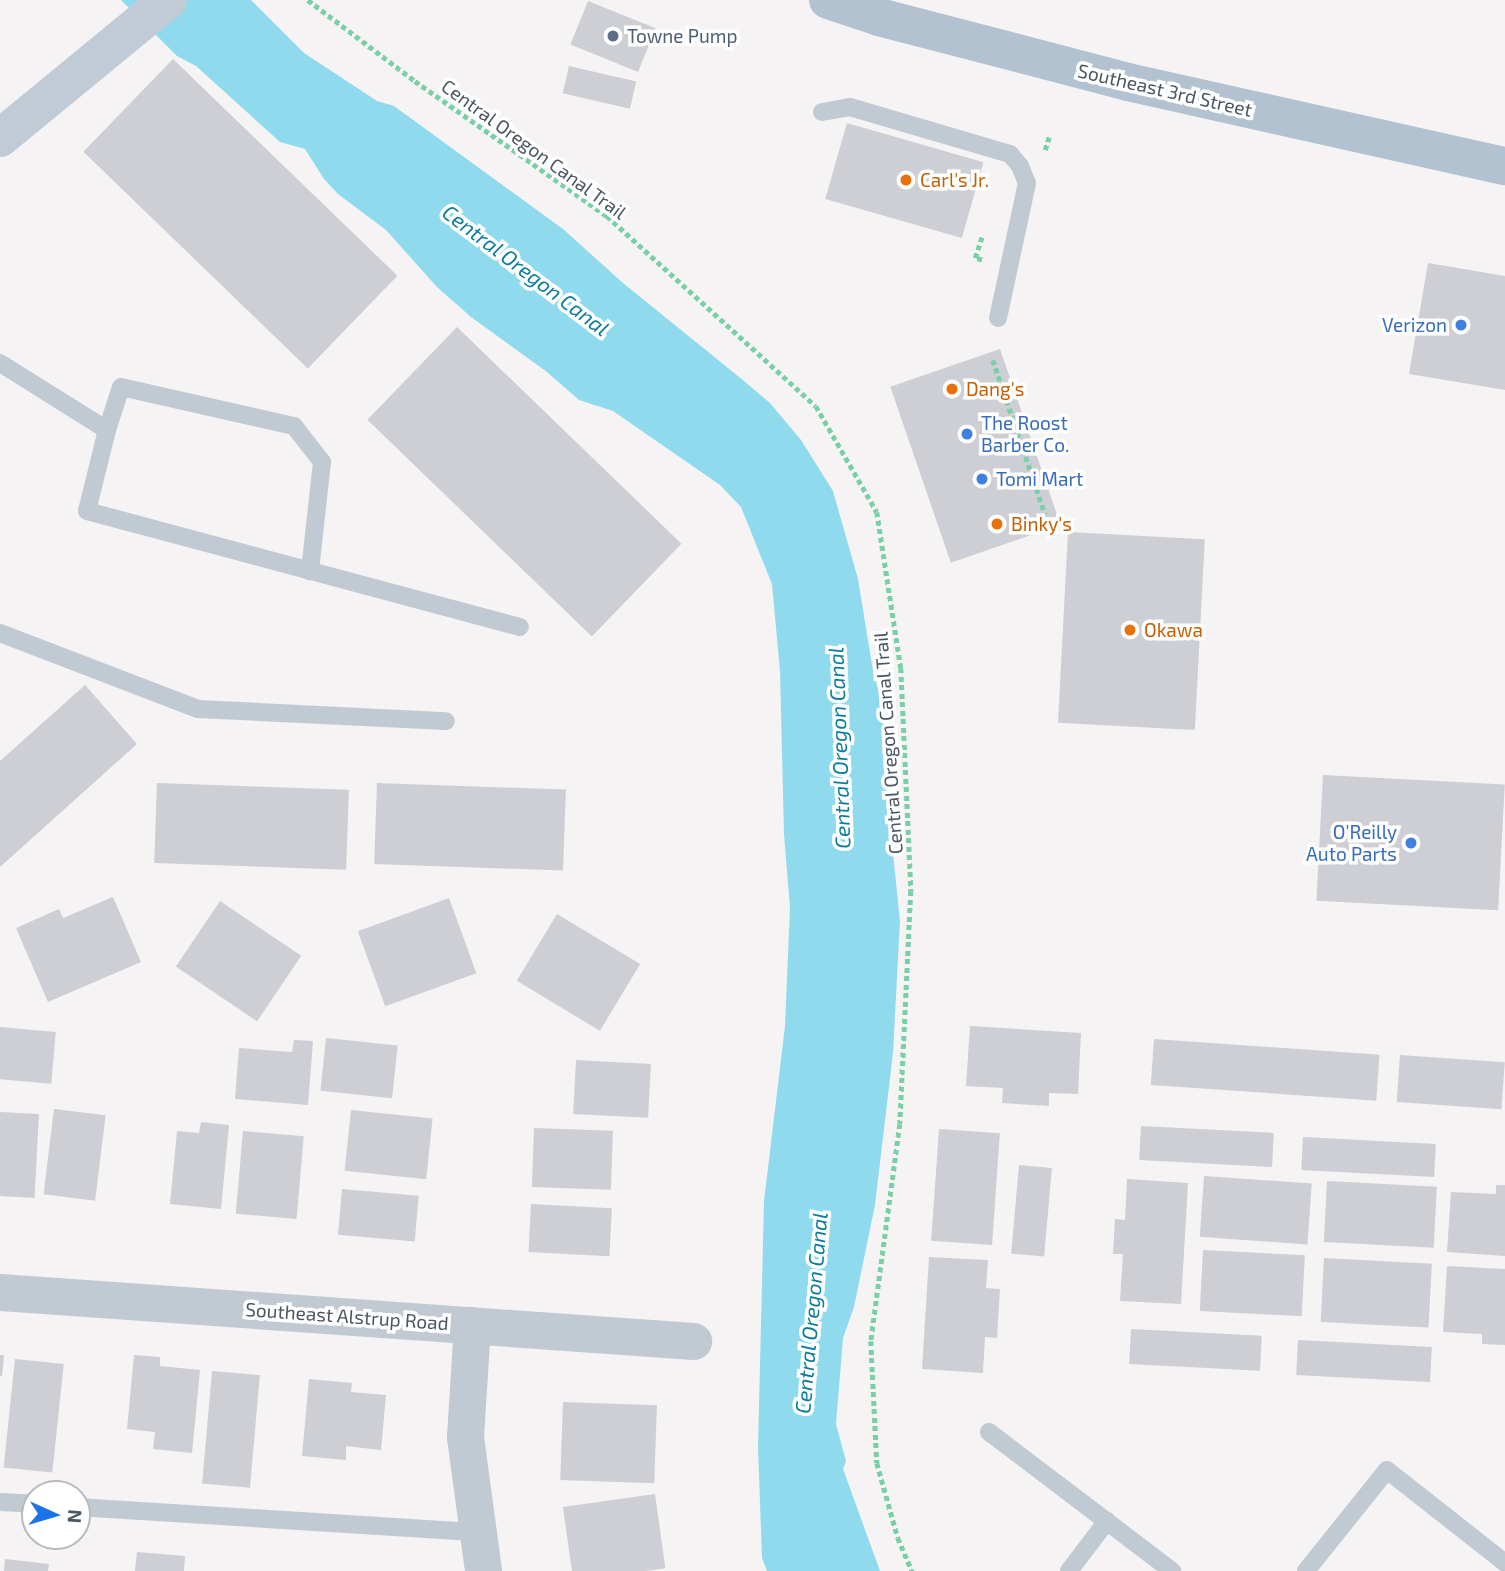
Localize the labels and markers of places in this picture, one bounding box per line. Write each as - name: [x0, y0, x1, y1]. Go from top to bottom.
- place label: Towne Pump: [627, 25, 737, 47]
- marker: Towne Pump: [605, 28, 621, 44]
- place label: Carl's Jr.: [920, 169, 989, 191]
- marker: Carl's Jr.: [898, 172, 914, 188]
- place label: Verizon: [1382, 314, 1447, 336]
- marker: Verizon: [1453, 317, 1469, 333]
- place label: Dang's: [966, 378, 1024, 400]
- marker: Dang's: [944, 381, 960, 397]
- place label: The Roost Barber Co.: [981, 412, 1070, 456]
- marker: The Roost Barber Co.: [959, 426, 975, 442]
- place label: Tomi Mart: [996, 468, 1083, 490]
- marker: Tomi Mart: [974, 471, 990, 487]
- place label: Binky's: [1011, 513, 1072, 535]
- marker: Binky's: [989, 516, 1005, 532]
- place label: Okawa: [1144, 619, 1203, 641]
- marker: Okawa: [1122, 622, 1138, 638]
- place label: O'Reilly Auto Parts: [1306, 821, 1397, 865]
- marker: O'Reilly Auto Parts: [1403, 835, 1419, 851]

